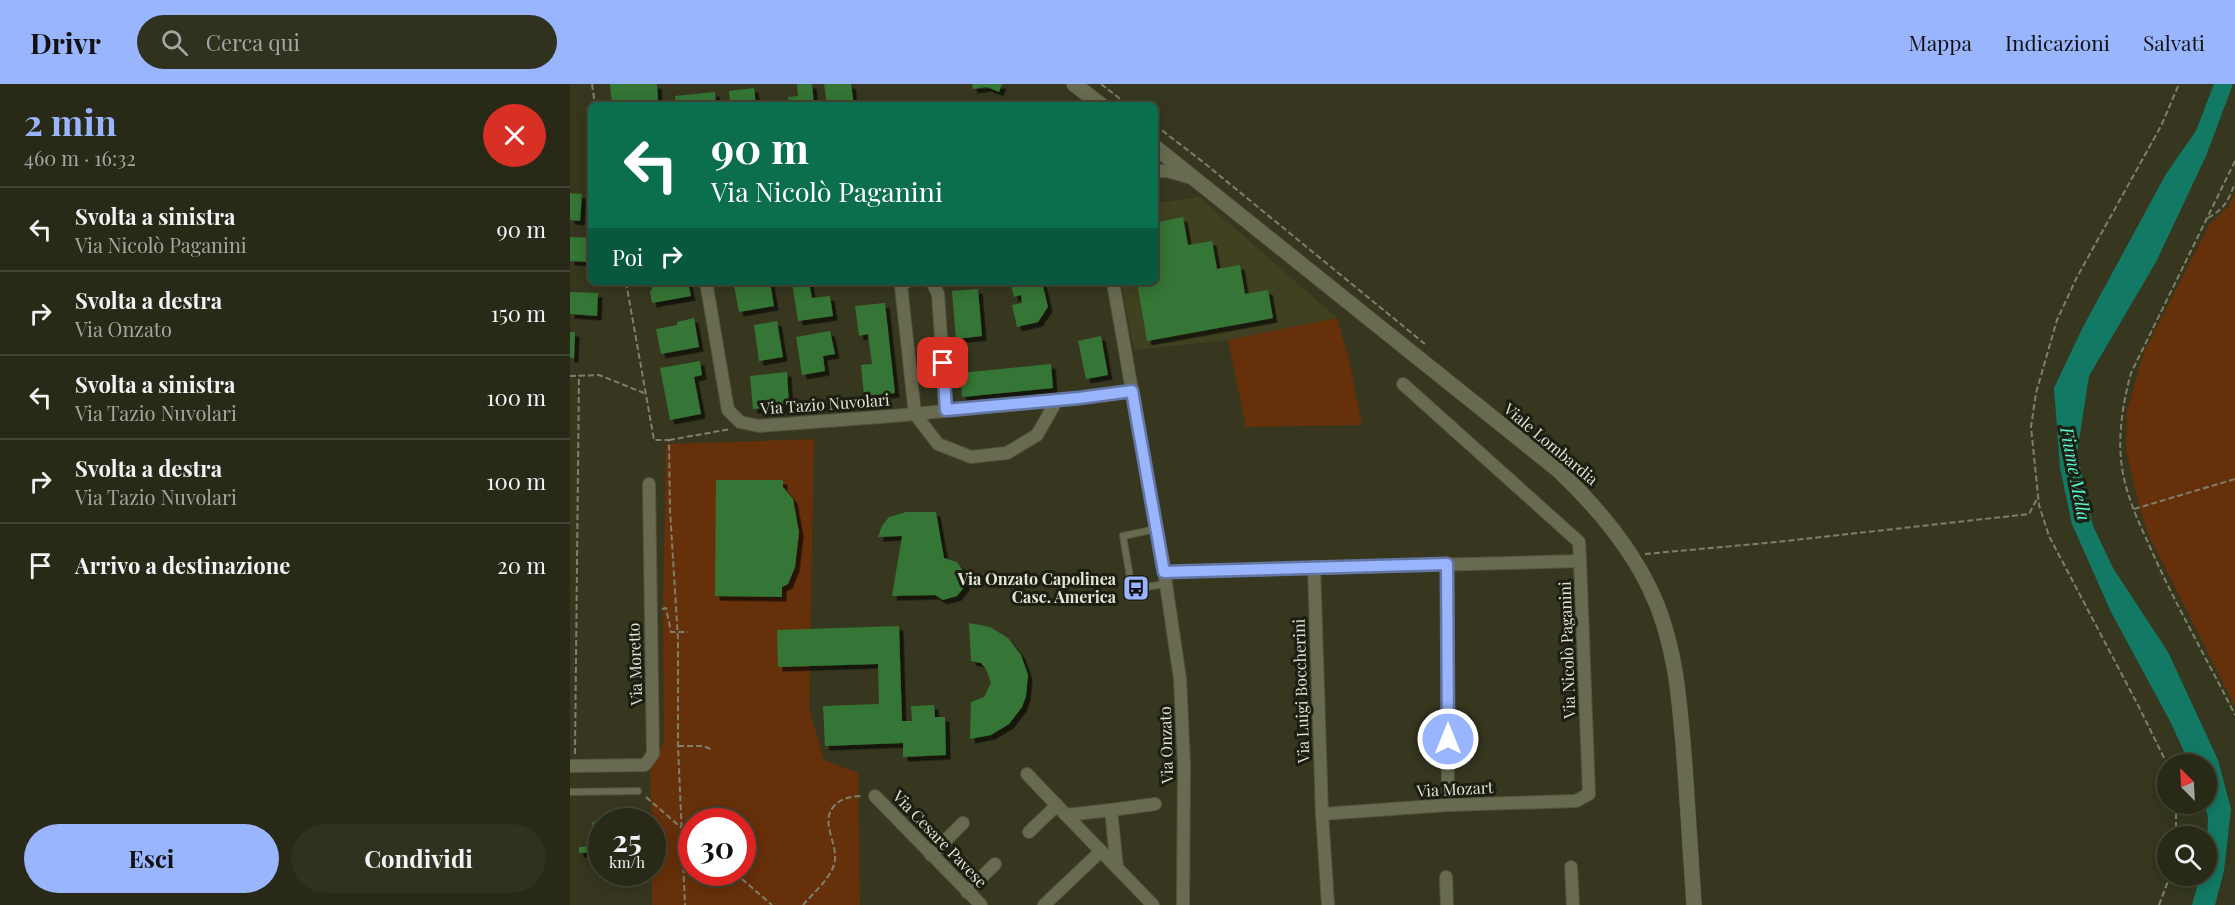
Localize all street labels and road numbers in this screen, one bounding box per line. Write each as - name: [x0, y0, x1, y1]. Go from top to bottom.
- street label: Via Tazio Nuvolari: [759, 388, 891, 419]
- street label: Viale Lombardia: [1499, 397, 1603, 489]
- street label: Via Nicolò Paganini: [1554, 581, 1579, 720]
- street label: Via Luigi Boccherini: [1287, 618, 1314, 765]
- street label: Via Moretto: [623, 622, 646, 707]
- street label: Via Onzato: [1154, 706, 1177, 785]
- street label: Via Mozart: [1415, 776, 1494, 801]
- street label: Via Cesare Pavese: [888, 785, 992, 892]

